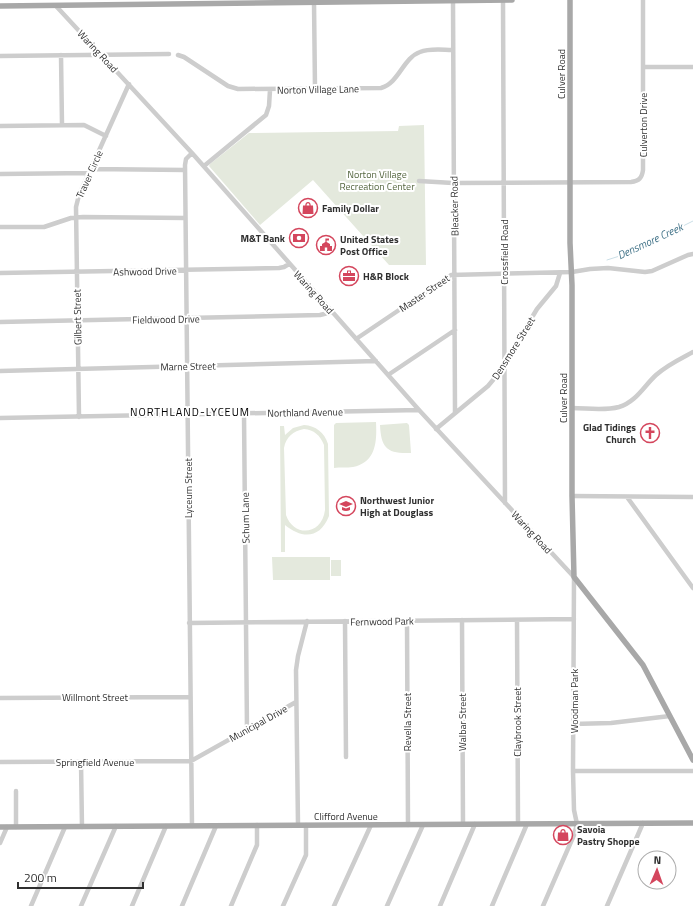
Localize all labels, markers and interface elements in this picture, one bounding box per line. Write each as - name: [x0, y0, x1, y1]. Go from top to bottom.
- street label: Waring Road: [74, 27, 121, 76]
- street label: Culver Road: [554, 49, 569, 99]
- street label: Norton Village Lane: [277, 81, 359, 98]
- street label: Culverton Drive: [636, 93, 651, 157]
- street label: Traver Circle: [72, 148, 107, 201]
- park label: Norton Village Recreation Center: [339, 167, 415, 194]
- street label: Bleacker Road: [446, 176, 463, 236]
- shop icon: Family Dollar: [297, 197, 319, 219]
- place label: Family Dollar: [322, 201, 379, 216]
- water label: Densmore Creek: [615, 218, 686, 263]
- street label: Crossfield Road: [497, 219, 512, 285]
- bank icon: M&T Bank: [288, 227, 310, 249]
- place label: M&T Bank: [240, 231, 286, 246]
- place label: United States Post Office: [340, 232, 399, 259]
- public building icon: United States Post Office: [315, 234, 337, 256]
- street label: Ashwood Drive: [113, 263, 177, 280]
- office icon: H&R Block: [338, 265, 360, 287]
- street label: Waring Road: [290, 267, 337, 317]
- place label: H&R Block: [363, 269, 410, 284]
- street label: Master Street: [396, 271, 453, 316]
- street label: Gilbert Street: [70, 288, 85, 345]
- street label: Fieldwood Drive: [132, 311, 200, 328]
- street label: Densmore Street: [488, 314, 539, 383]
- street label: Marne Street: [160, 359, 216, 374]
- street label: Culver Road: [556, 373, 571, 423]
- district label: NORTHLAND-LYCEUM: [130, 404, 250, 420]
- street label: Northland Avenue: [267, 404, 343, 421]
- place label: Glad Tidings Church: [583, 420, 636, 447]
- church icon: Glad Tidings Church: [639, 422, 661, 444]
- street label: Lyceum Street: [181, 457, 196, 518]
- street label: Schum Lane: [238, 492, 253, 544]
- place label: Northwest Junior High at Douglass: [360, 493, 434, 520]
- school or university icon: Northwest Junior High at Douglass: [335, 495, 357, 517]
- street label: Waring Road: [508, 508, 555, 557]
- street label: Fernwood Park: [350, 613, 414, 630]
- street label: Woodman Park: [567, 668, 582, 733]
- street label: Claybrook Street: [510, 687, 525, 757]
- street label: Willmont Street: [62, 690, 129, 705]
- street label: Revella Street: [400, 692, 415, 751]
- street label: Walbar Street: [455, 693, 470, 751]
- street label: Municipal Drive: [226, 701, 290, 746]
- street label: Springfield Avenue: [56, 755, 134, 770]
- street label: Clifford Avenue: [314, 809, 378, 824]
- place label: Savoia Pastry Shoppe: [577, 822, 640, 849]
- shop icon: Savoia Pastry Shoppe: [552, 824, 574, 846]
- north arrow: [637, 850, 677, 890]
- text: N: [653, 852, 661, 868]
- scale bar: [18, 864, 143, 890]
- text: 200 m: [24, 868, 57, 887]

